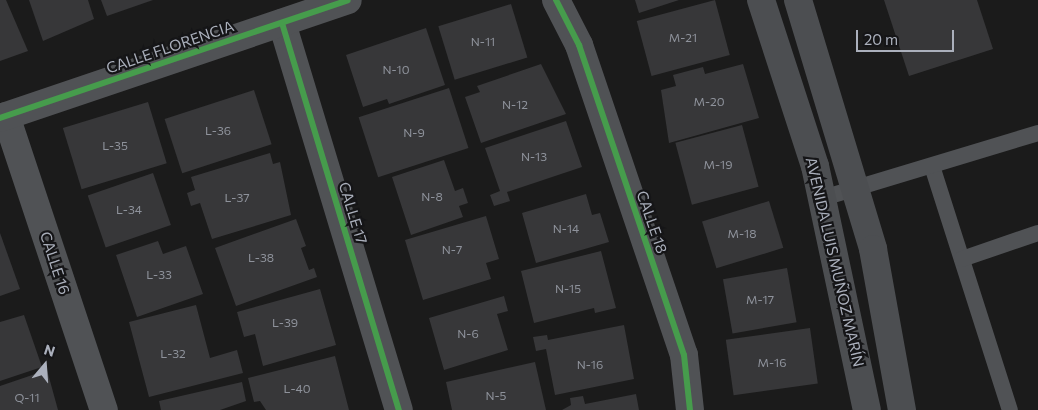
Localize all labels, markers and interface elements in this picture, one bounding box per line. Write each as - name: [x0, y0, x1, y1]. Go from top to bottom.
- street label: CALLE FLORENCIA: [104, 17, 236, 77]
- scale bar: [858, 20, 956, 52]
- text: 20 m: [864, 30, 898, 48]
- house number: M-21: [669, 31, 697, 45]
- house number: N-11: [471, 35, 495, 49]
- house number: N-10: [382, 63, 410, 77]
- house number: M-20: [694, 95, 724, 109]
- house number: N-12: [502, 98, 528, 112]
- house number: L-36: [205, 124, 231, 138]
- house number: N-9: [403, 126, 425, 140]
- house number: L-35: [102, 139, 128, 153]
- house number: N-13: [521, 150, 547, 164]
- street label: AVENIDA LUIS MUÑOZ MARÍN: [802, 155, 868, 369]
- house number: M-19: [704, 158, 732, 172]
- street label: CALLE 17: [335, 180, 371, 246]
- street label: CALLE 18: [633, 188, 671, 256]
- house number: N-8: [421, 190, 443, 204]
- house number: L-37: [224, 191, 250, 205]
- house number: L-34: [116, 203, 142, 217]
- house number: N-14: [553, 222, 579, 236]
- house number: M-18: [728, 227, 756, 241]
- street label: CALLE 16: [36, 229, 74, 297]
- house number: N-7: [442, 243, 462, 257]
- house number: L-38: [248, 251, 274, 265]
- house number: L-33: [146, 268, 172, 282]
- house number: N-15: [555, 282, 581, 296]
- house number: M-17: [746, 293, 774, 307]
- house number: L-39: [272, 316, 298, 330]
- house number: N-6: [457, 327, 479, 341]
- north arrow: [20, 340, 70, 390]
- text: N: [42, 341, 57, 360]
- house number: L-32: [160, 347, 186, 361]
- house number: M-16: [758, 356, 786, 370]
- house number: N-16: [577, 358, 603, 372]
- house number: L-40: [284, 382, 310, 396]
- house number: N-5: [485, 389, 507, 403]
- house number: Q-11: [14, 391, 40, 405]

